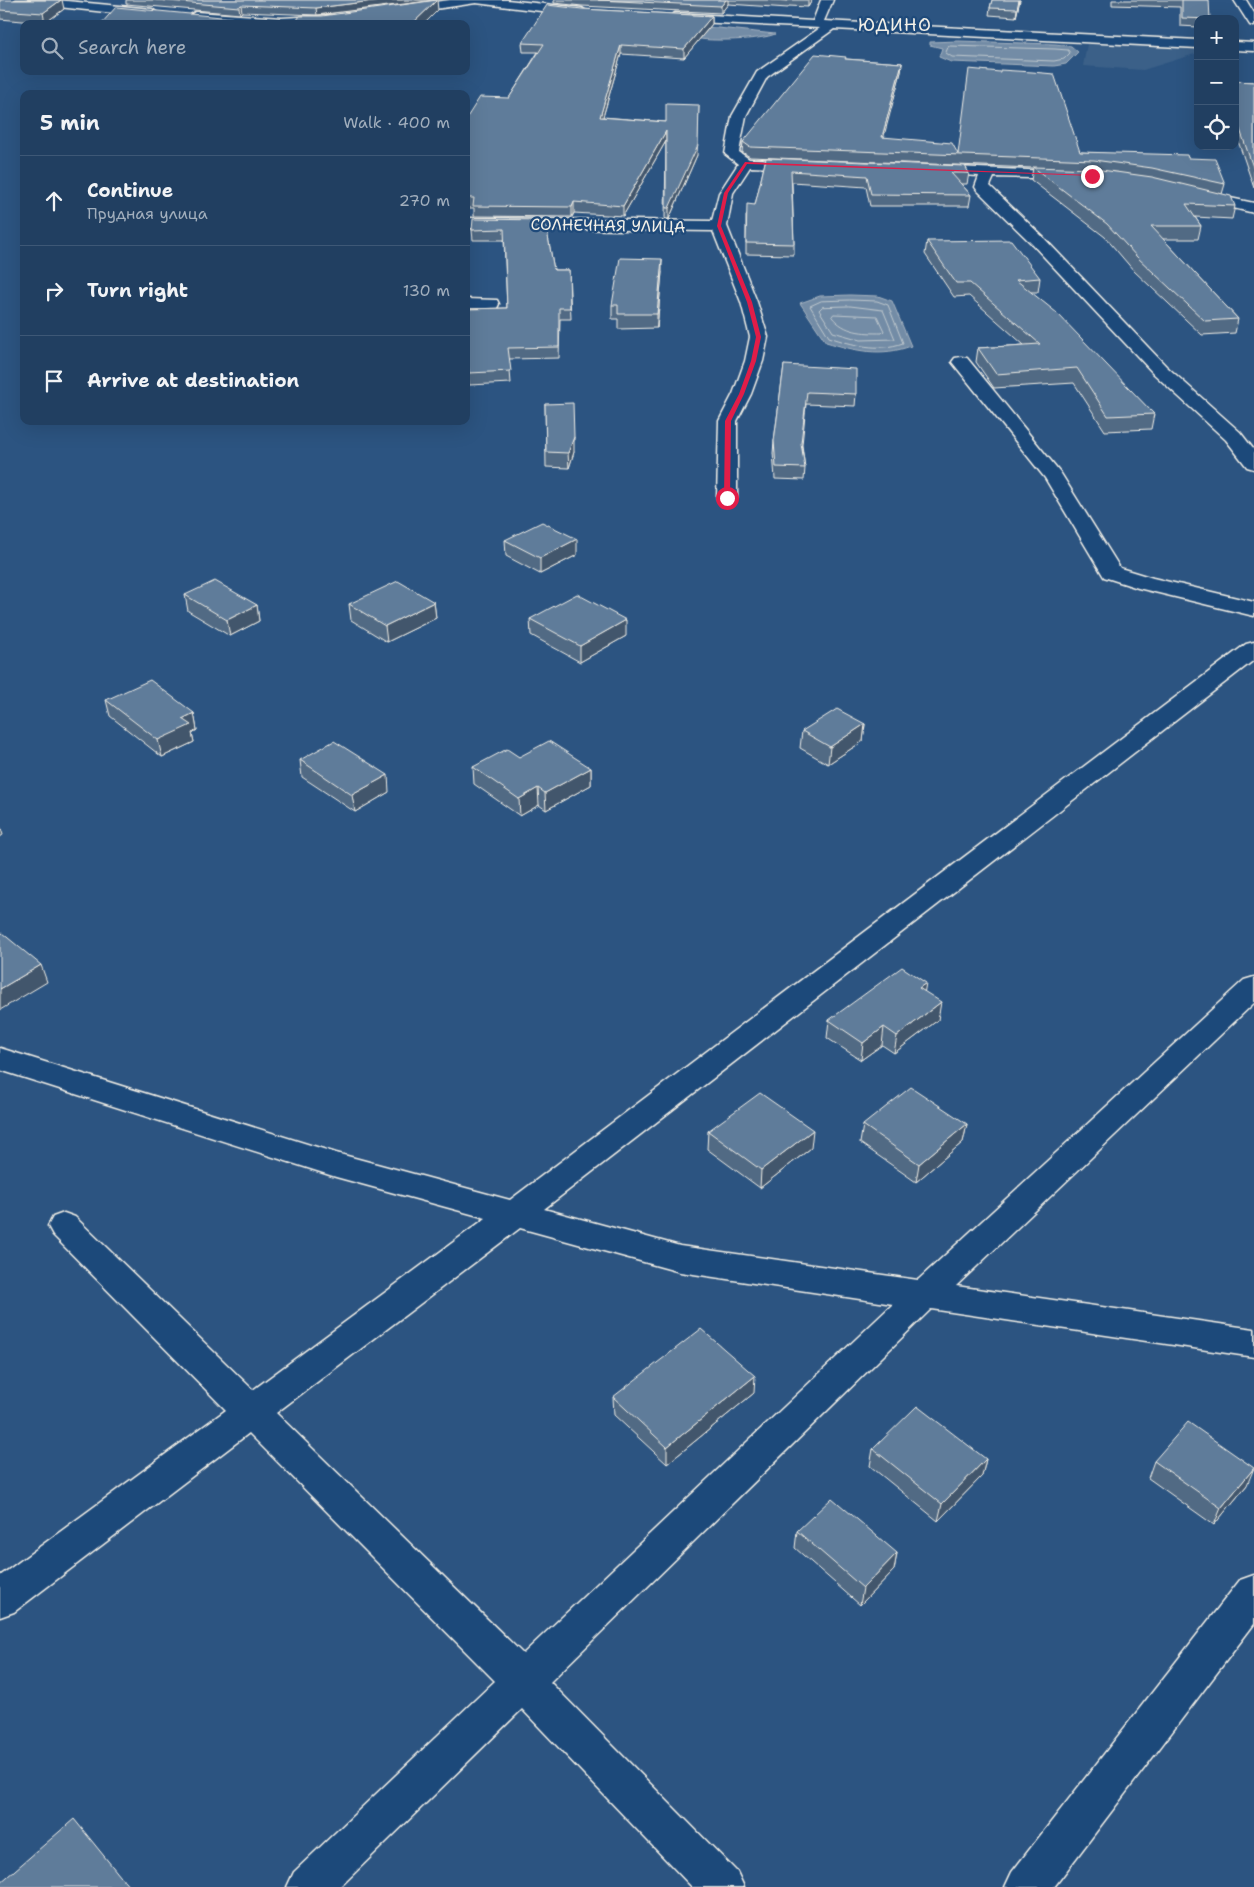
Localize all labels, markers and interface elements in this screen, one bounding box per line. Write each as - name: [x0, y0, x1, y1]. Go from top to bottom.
- district label: ЮДИНО: [858, 13, 932, 37]
- map controls: [1194, 15, 1239, 150]
- button: +: [1194, 15, 1239, 60]
- search box: [20, 20, 470, 75]
- icon: search: [38, 34, 66, 62]
- text: Search here: [78, 35, 187, 60]
- button: −: [1194, 60, 1239, 105]
- button: locate: [1194, 105, 1239, 150]
- text: 5 min: [40, 109, 100, 137]
- text: Walk · 400 m: [343, 112, 450, 133]
- route end: [1081, 165, 1104, 188]
- text: Continue: [87, 178, 173, 203]
- icon: ahead: [40, 187, 68, 215]
- text: 270 m: [399, 190, 450, 211]
- text: Прудная улица: [87, 203, 208, 224]
- street label: СОЛНЕЧНАЯ УЛИЦА: [530, 214, 686, 237]
- icon: right: [40, 277, 68, 305]
- text: Turn right: [87, 278, 188, 303]
- text: 130 m: [403, 280, 450, 301]
- icon: arrive: [40, 367, 68, 395]
- text: Arrive at destination: [87, 368, 299, 393]
- route start: [716, 487, 739, 510]

